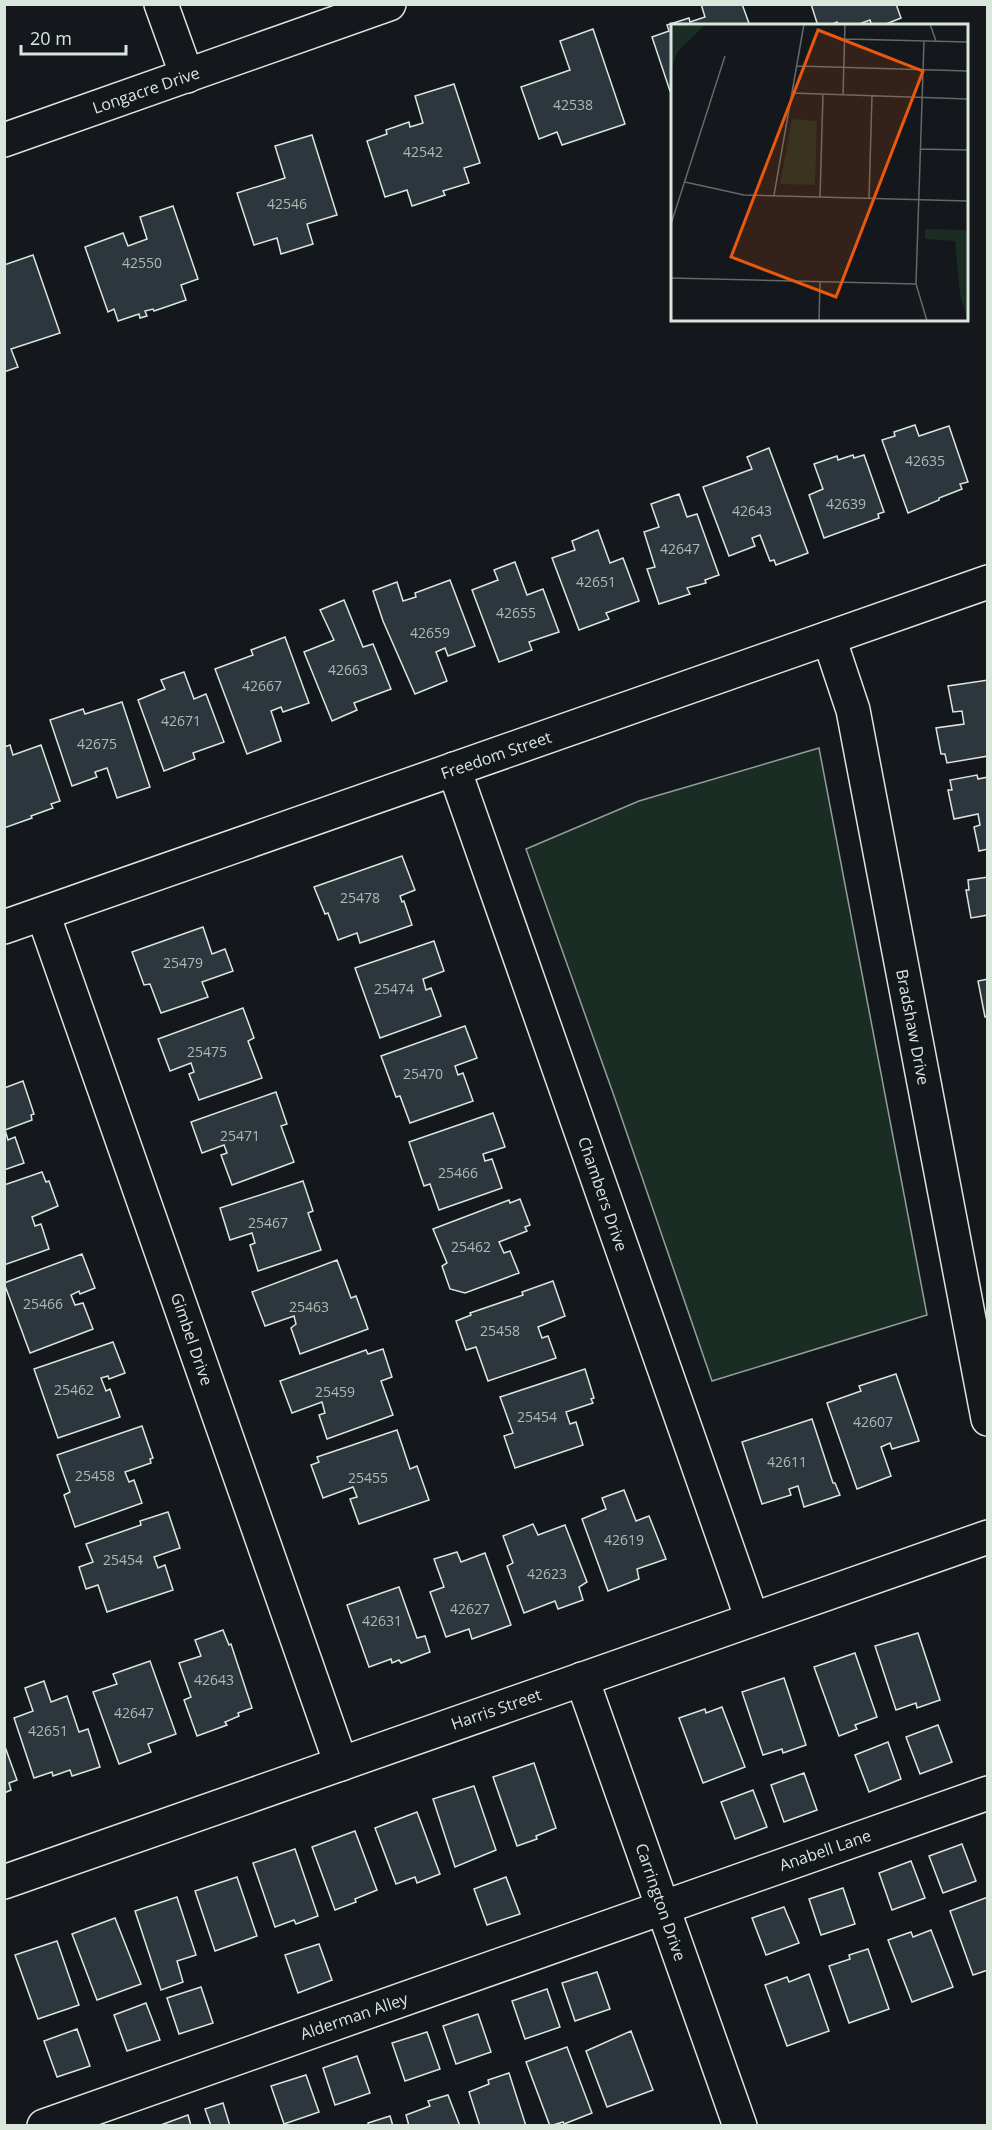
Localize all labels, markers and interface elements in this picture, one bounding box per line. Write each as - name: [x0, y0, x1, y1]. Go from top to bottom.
- scale bar: [21, 18, 126, 56]
- inset map: [671, 24, 968, 321]
- text: 20 m: [30, 26, 72, 50]
- street label: Longacre Drive: [90, 61, 202, 119]
- house number: 42538: [553, 95, 593, 114]
- house number: 42542: [403, 142, 443, 161]
- house number: 42546: [267, 194, 307, 213]
- house number: 42550: [122, 253, 162, 272]
- house number: 42635: [905, 451, 945, 470]
- house number: 42639: [826, 494, 866, 513]
- house number: 42643: [732, 501, 772, 520]
- house number: 42647: [660, 539, 700, 558]
- house number: 42651: [576, 572, 616, 591]
- house number: 42655: [496, 603, 536, 622]
- house number: 42659: [410, 623, 450, 642]
- house number: 42663: [328, 660, 368, 679]
- house number: 42667: [242, 676, 282, 695]
- house number: 42671: [161, 711, 201, 730]
- street label: Freedom Street: [438, 726, 555, 784]
- house number: 42675: [77, 734, 117, 753]
- house number: 25478: [340, 888, 380, 907]
- house number: 25479: [163, 953, 203, 972]
- street label: Bradshaw Drive: [891, 967, 935, 1087]
- house number: 25474: [374, 979, 414, 998]
- house number: 25475: [187, 1042, 227, 1061]
- house number: 25470: [403, 1064, 443, 1083]
- house number: 25471: [220, 1126, 260, 1145]
- street label: Chambers Drive: [573, 1134, 633, 1254]
- house number: 25466: [438, 1163, 478, 1182]
- house number: 25467: [248, 1213, 288, 1232]
- house number: 25462: [451, 1237, 491, 1256]
- street label: Gimbel Drive: [166, 1290, 218, 1388]
- house number: 25466: [23, 1294, 63, 1313]
- house number: 25463: [289, 1297, 329, 1316]
- house number: 25458: [480, 1321, 520, 1340]
- house number: 25462: [54, 1380, 94, 1399]
- house number: 25459: [315, 1382, 355, 1401]
- house number: 25454: [517, 1407, 557, 1426]
- house number: 42607: [853, 1412, 893, 1431]
- house number: 42611: [767, 1452, 807, 1471]
- house number: 25458: [75, 1466, 115, 1485]
- house number: 25455: [348, 1468, 388, 1487]
- house number: 42619: [604, 1530, 644, 1549]
- house number: 25454: [103, 1550, 143, 1569]
- house number: 42623: [527, 1564, 567, 1583]
- house number: 42627: [450, 1599, 490, 1618]
- house number: 42631: [362, 1611, 402, 1630]
- house number: 42643: [194, 1670, 234, 1689]
- street label: Harris Street: [448, 1683, 544, 1735]
- house number: 42647: [114, 1703, 154, 1722]
- house number: 42651: [28, 1721, 68, 1740]
- street label: Anabell Lane: [776, 1824, 874, 1876]
- street label: Carrington Drive: [631, 1840, 691, 1964]
- street label: Alderman Alley: [297, 1987, 412, 2045]

